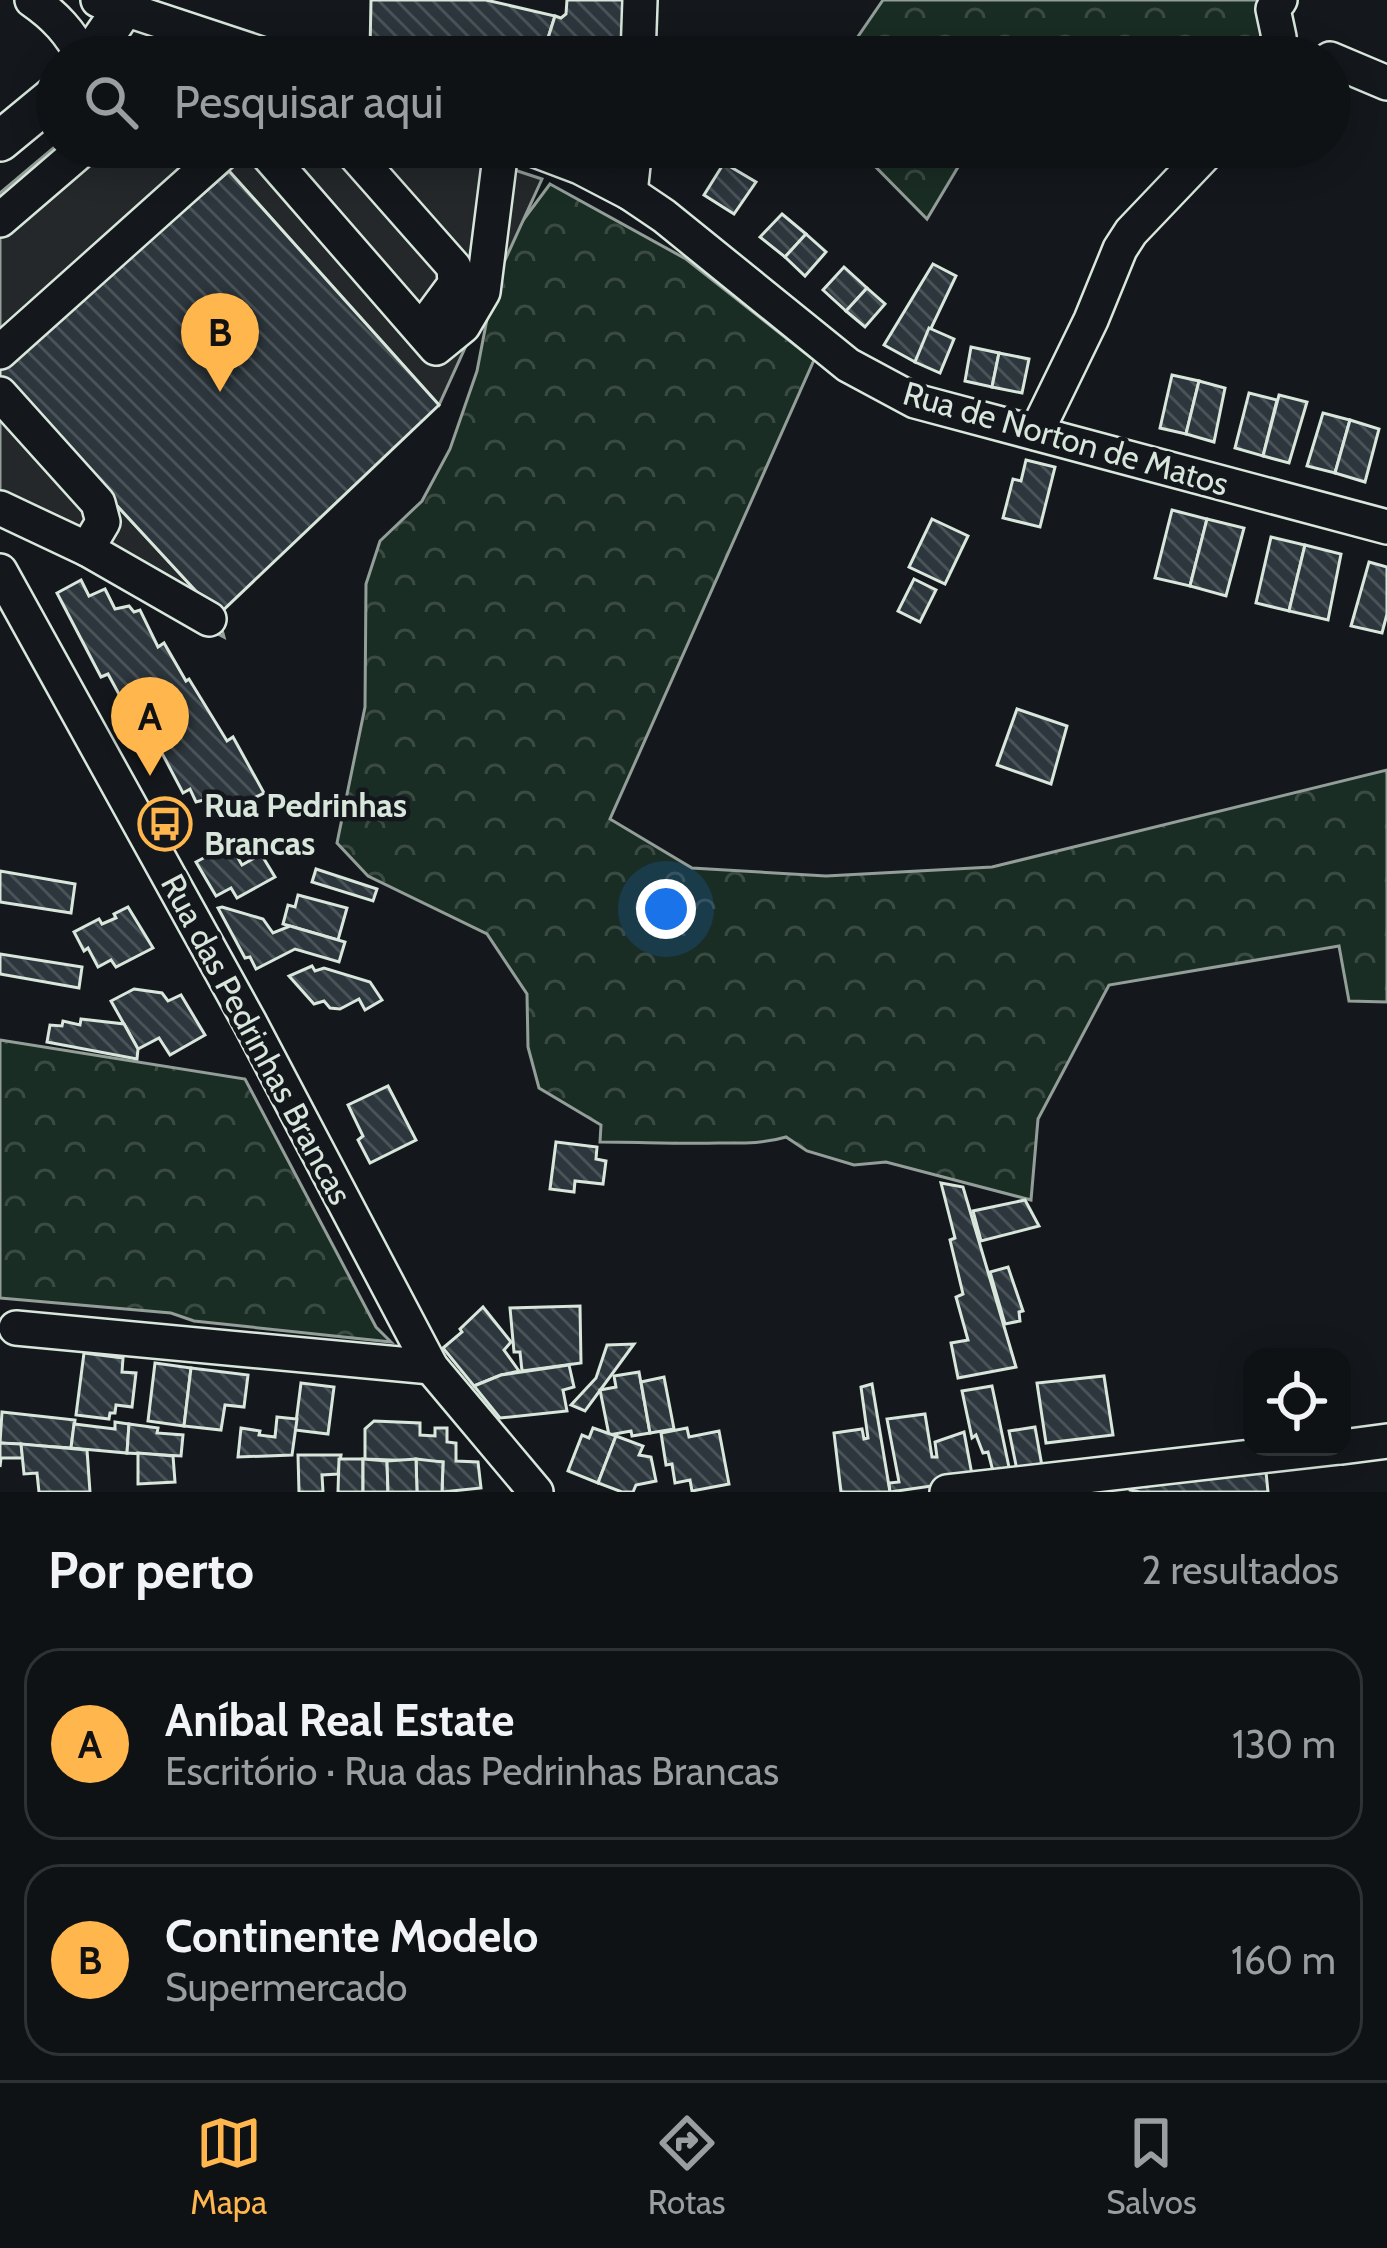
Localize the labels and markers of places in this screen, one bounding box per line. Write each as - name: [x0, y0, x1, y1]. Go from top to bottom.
- pin: B: [181, 293, 259, 392]
- pin: A: [111, 677, 189, 776]
- place label: Rua Pedrinhas Brancas: [204, 785, 407, 863]
- bus stop icon: Rua Pedrinhas Brancas: [137, 796, 193, 852]

